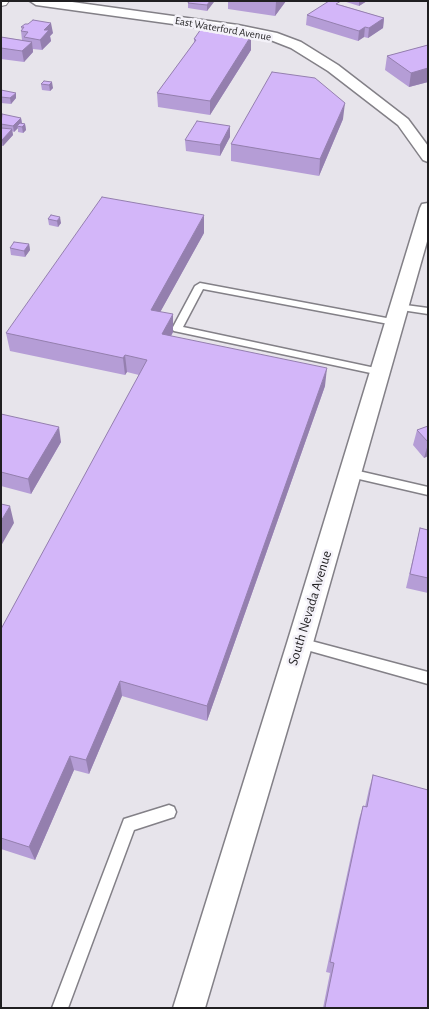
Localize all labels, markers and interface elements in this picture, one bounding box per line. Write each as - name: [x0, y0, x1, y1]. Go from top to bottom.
- street label: East Waterford Avenue: [174, 14, 272, 44]
- street label: South Nevada Avenue: [285, 549, 335, 667]

